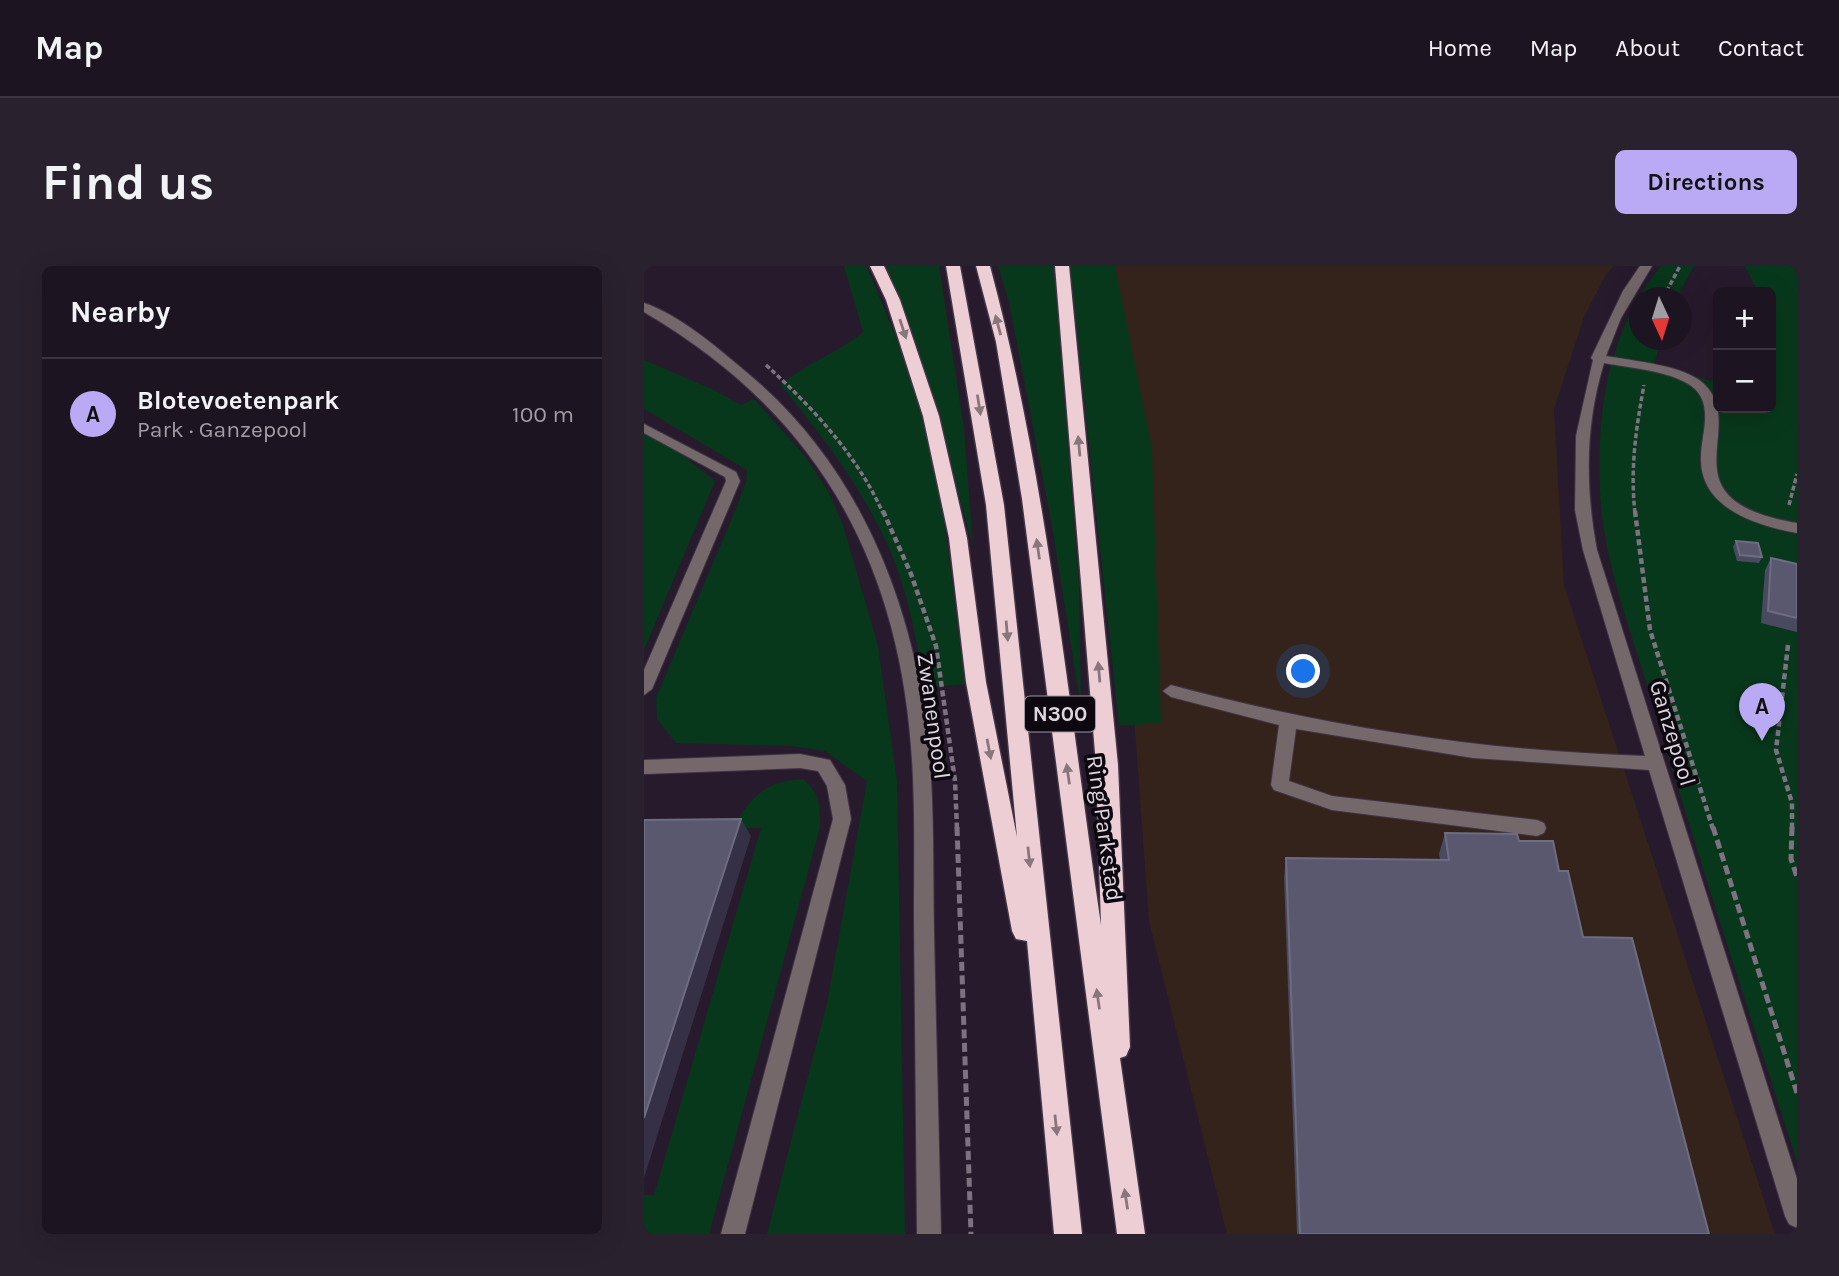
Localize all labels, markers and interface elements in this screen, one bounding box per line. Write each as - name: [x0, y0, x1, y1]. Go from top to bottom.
- text: Map: [35, 29, 103, 67]
- text: Home: [1428, 34, 1492, 62]
- text: Map: [1530, 34, 1577, 62]
- text: About: [1615, 34, 1680, 62]
- text: Contact: [1718, 34, 1804, 62]
- button: Directions: [1615, 150, 1797, 214]
- text: Find us: [42, 154, 214, 211]
- north arrow: [1629, 287, 1692, 350]
- map controls: [1713, 287, 1776, 413]
- button: +: [1713, 287, 1776, 350]
- text: Nearby: [70, 294, 170, 330]
- one-way arrow: [992, 313, 1003, 335]
- one-way arrow: [898, 319, 908, 340]
- button: −: [1713, 350, 1776, 413]
- text: Blotevoetenpark: [137, 385, 339, 416]
- one-way arrow: [974, 395, 985, 417]
- text: A: [86, 401, 100, 428]
- text: 100 m: [512, 401, 574, 428]
- text: Park · Ganzepool: [137, 416, 308, 443]
- one-way arrow: [1073, 435, 1084, 457]
- one-way arrow: [1032, 537, 1043, 559]
- one-way arrow: [1002, 620, 1013, 642]
- street label: Zwanenpool: [911, 651, 956, 781]
- your location: [1286, 654, 1320, 688]
- one-way arrow: [1093, 661, 1104, 683]
- street label: Ganzepool: [1644, 677, 1701, 789]
- pin: A: [1739, 683, 1785, 741]
- road number: N300: [1025, 696, 1095, 732]
- one-way arrow: [983, 738, 994, 760]
- street label: Ring Parkstad: [1081, 753, 1128, 903]
- one-way arrow: [1062, 763, 1073, 785]
- one-way arrow: [1024, 847, 1035, 869]
- one-way arrow: [1093, 988, 1104, 1010]
- one-way arrow: [1051, 1114, 1062, 1136]
- one-way arrow: [1120, 1188, 1131, 1210]

